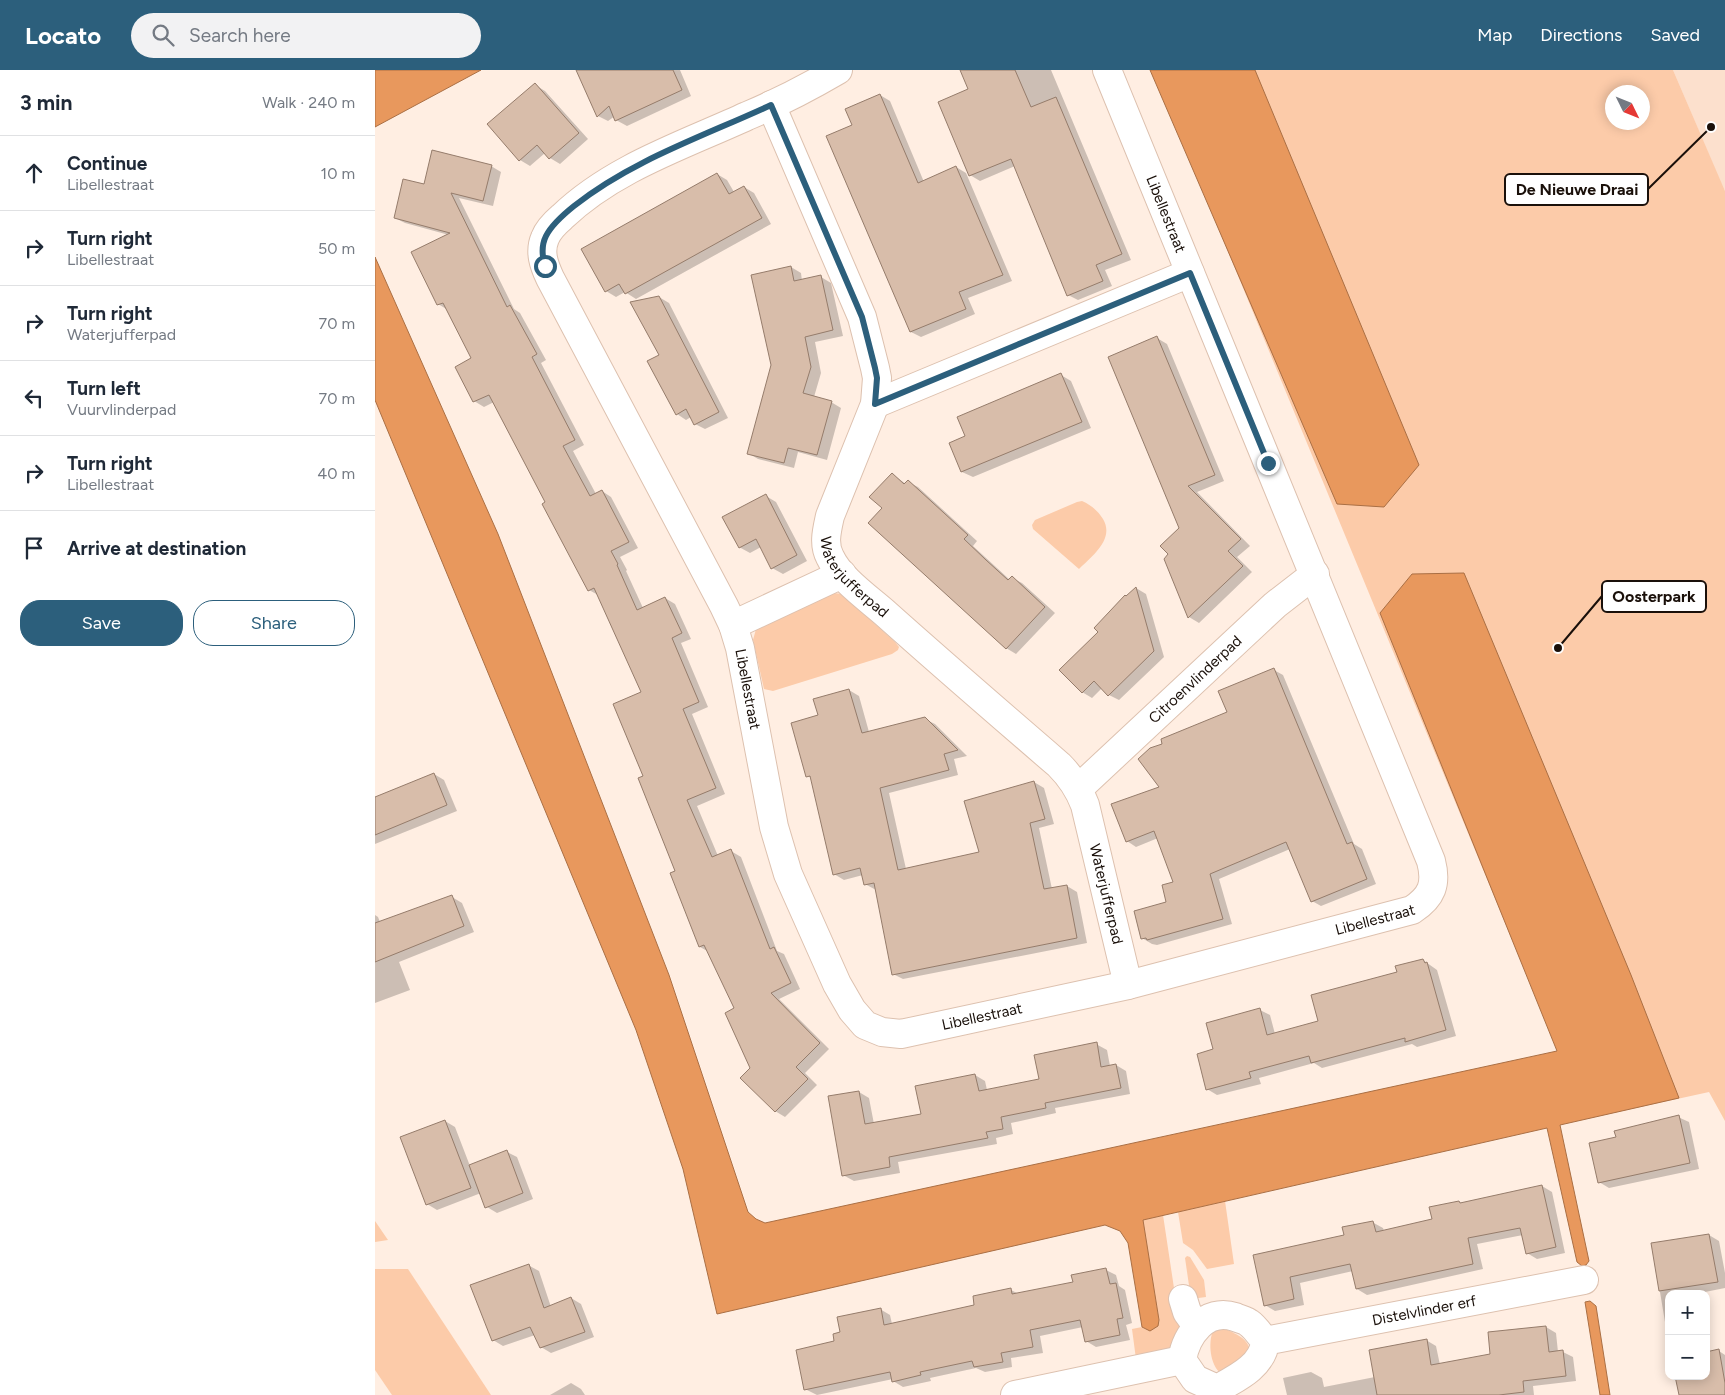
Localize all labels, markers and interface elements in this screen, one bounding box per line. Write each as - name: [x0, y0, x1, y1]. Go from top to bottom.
- search box: [131, 13, 481, 58]
- text: Locato: [25, 21, 101, 50]
- icon: search: [149, 21, 177, 49]
- text: Search here: [189, 24, 291, 47]
- text: Map: [1477, 24, 1512, 46]
- text: Directions: [1540, 24, 1622, 46]
- text: Saved: [1650, 24, 1700, 46]
- north arrow: [1605, 85, 1650, 130]
- text: 3 min: [20, 90, 72, 115]
- text: Walk · 240 m: [262, 93, 355, 112]
- text: Continue: [67, 152, 147, 175]
- icon: ahead: [20, 159, 48, 187]
- text: 10 m: [321, 164, 355, 183]
- street label: Libellestraat: [1142, 173, 1190, 256]
- callout: De Nieuwe Draai: [1505, 174, 1648, 205]
- text: Libellestraat: [67, 175, 154, 194]
- text: De Nieuwe Draai: [1516, 180, 1638, 199]
- text: Turn right: [67, 227, 153, 250]
- icon: right: [20, 234, 48, 262]
- text: 50 m: [318, 239, 355, 258]
- text: Libellestraat: [67, 250, 154, 269]
- route start: [534, 255, 557, 278]
- text: Turn right: [67, 302, 153, 325]
- icon: right: [20, 309, 48, 337]
- text: 70 m: [319, 314, 355, 333]
- text: Waterjufferpad: [67, 325, 176, 344]
- text: Turn left: [67, 377, 141, 400]
- icon: left: [20, 384, 48, 412]
- text: 70 m: [319, 389, 355, 408]
- text: Vuurvlinderpad: [67, 400, 176, 419]
- text: Turn right: [67, 452, 153, 475]
- route end: [1257, 452, 1280, 475]
- icon: right: [20, 459, 48, 487]
- text: 40 m: [317, 464, 355, 483]
- text: Libellestraat: [67, 475, 154, 494]
- icon: arrive: [20, 534, 48, 562]
- street label: Waterjufferpad: [817, 536, 892, 621]
- text: Arrive at destination: [67, 537, 246, 560]
- callout: Oosterpark: [1602, 581, 1706, 612]
- text: Oosterpark: [1612, 587, 1696, 606]
- button: Save: [20, 600, 183, 646]
- button: Share: [193, 600, 355, 646]
- street label: Citroenvlinderpad: [1145, 632, 1245, 727]
- street label: Libellestraat: [731, 647, 764, 731]
- street label: Waterjufferpad: [1086, 842, 1127, 946]
- street label: Libellestraat: [1333, 901, 1417, 939]
- street label: Libellestraat: [940, 999, 1024, 1034]
- map controls: [1665, 1290, 1710, 1380]
- button: +: [1665, 1290, 1710, 1335]
- street label: Distelvlinder erf: [1371, 1292, 1478, 1329]
- button: −: [1665, 1335, 1710, 1380]

